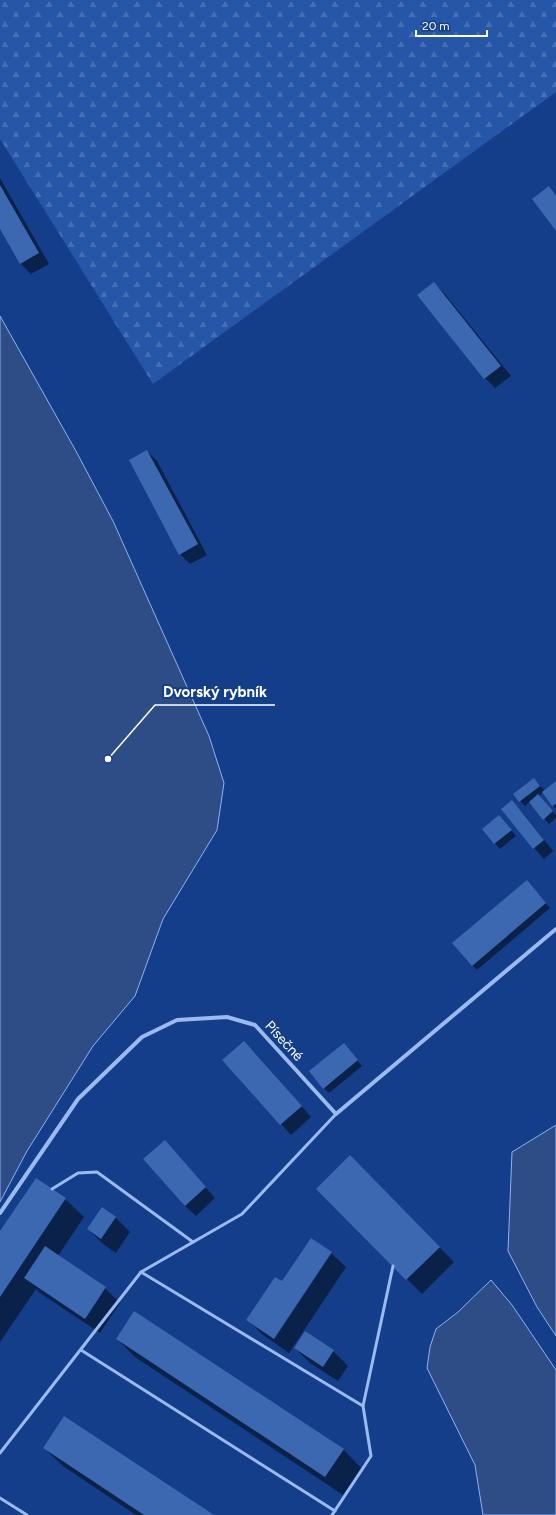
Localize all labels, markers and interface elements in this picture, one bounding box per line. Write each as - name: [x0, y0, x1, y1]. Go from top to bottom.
- scale bar: [416, 12, 487, 38]
- text: 20 m: [422, 19, 450, 33]
- callout: Dvorský rybník: [155, 678, 275, 705]
- text: Dvorský rybník: [163, 683, 267, 701]
- street label: Písečné: [261, 1017, 307, 1065]

